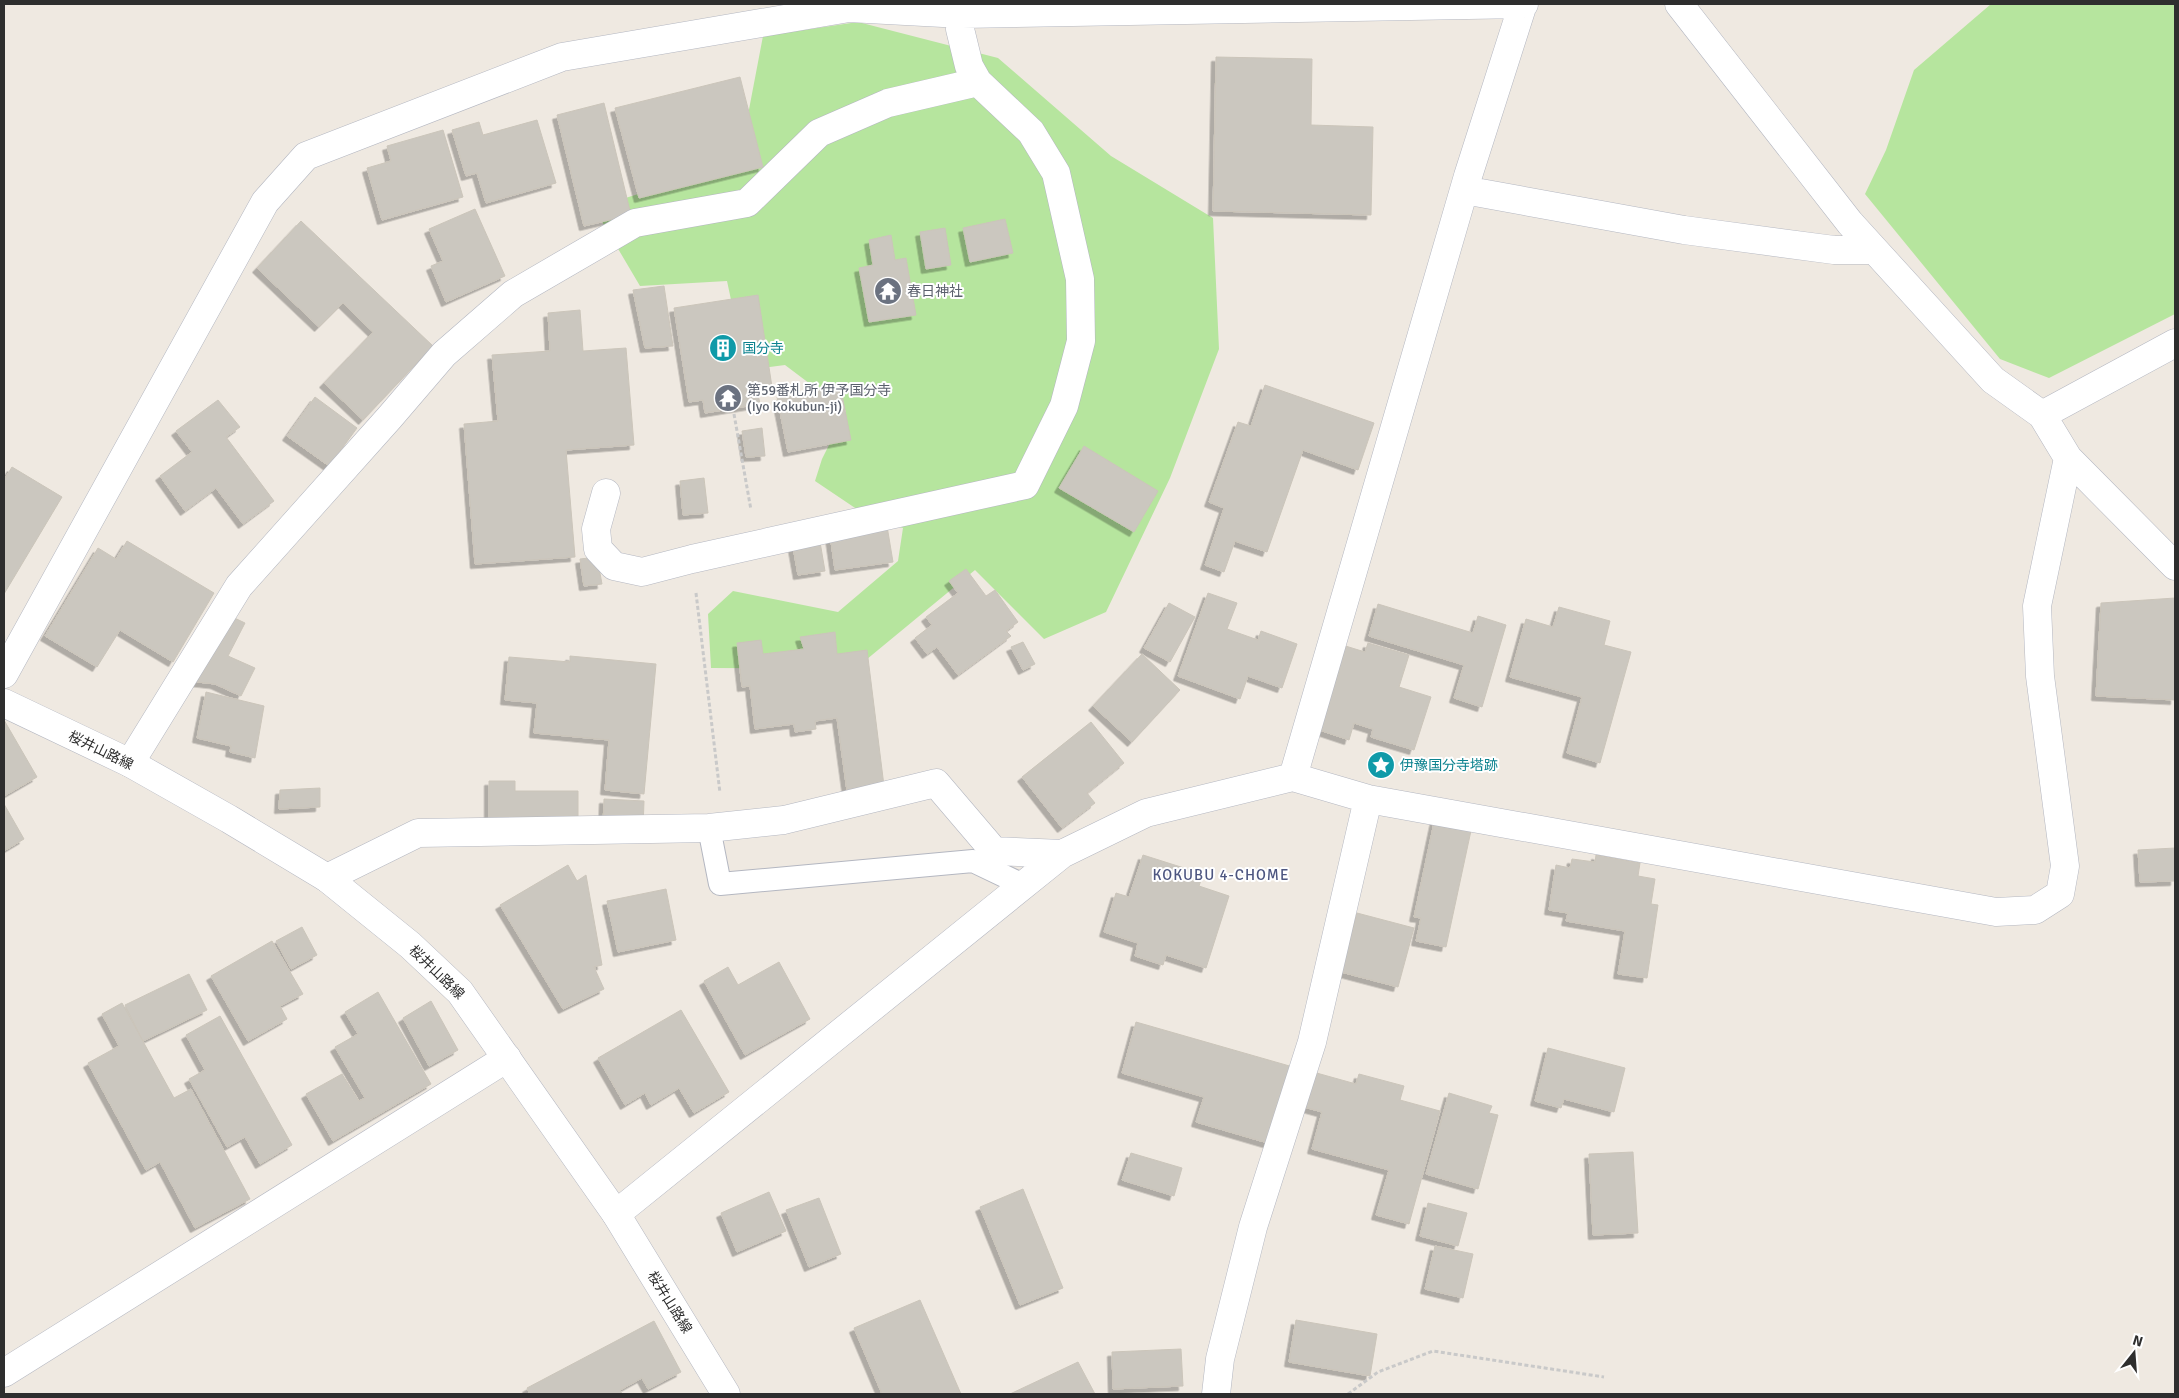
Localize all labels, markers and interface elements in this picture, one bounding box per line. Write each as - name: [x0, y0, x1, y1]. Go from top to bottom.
- temple icon: 春日神社: [873, 276, 903, 306]
- place label: 春日神社: [907, 283, 963, 300]
- building icon: 国分寺: [708, 333, 738, 363]
- place label: 国分寺: [742, 340, 784, 357]
- place label: 第59番札所 伊予国分寺 (Iyo Kokubun-ji): [747, 382, 891, 415]
- temple icon: 第59番札所 伊予国分寺 (Iyo Kokubun-ji): [713, 383, 743, 413]
- street label: 桜井山路線: [66, 727, 136, 773]
- place icon: 伊豫国分寺塔跡: [1366, 750, 1396, 780]
- place label: 伊豫国分寺塔跡: [1400, 757, 1498, 774]
- district label: KOKUBU 4-CHOME: [1153, 866, 1289, 884]
- street label: 桜井山路線: [406, 942, 468, 1003]
- street label: 桜井山路線: [644, 1268, 695, 1336]
- north arrow: [2109, 1328, 2159, 1378]
- text: N: [2131, 1331, 2145, 1351]

